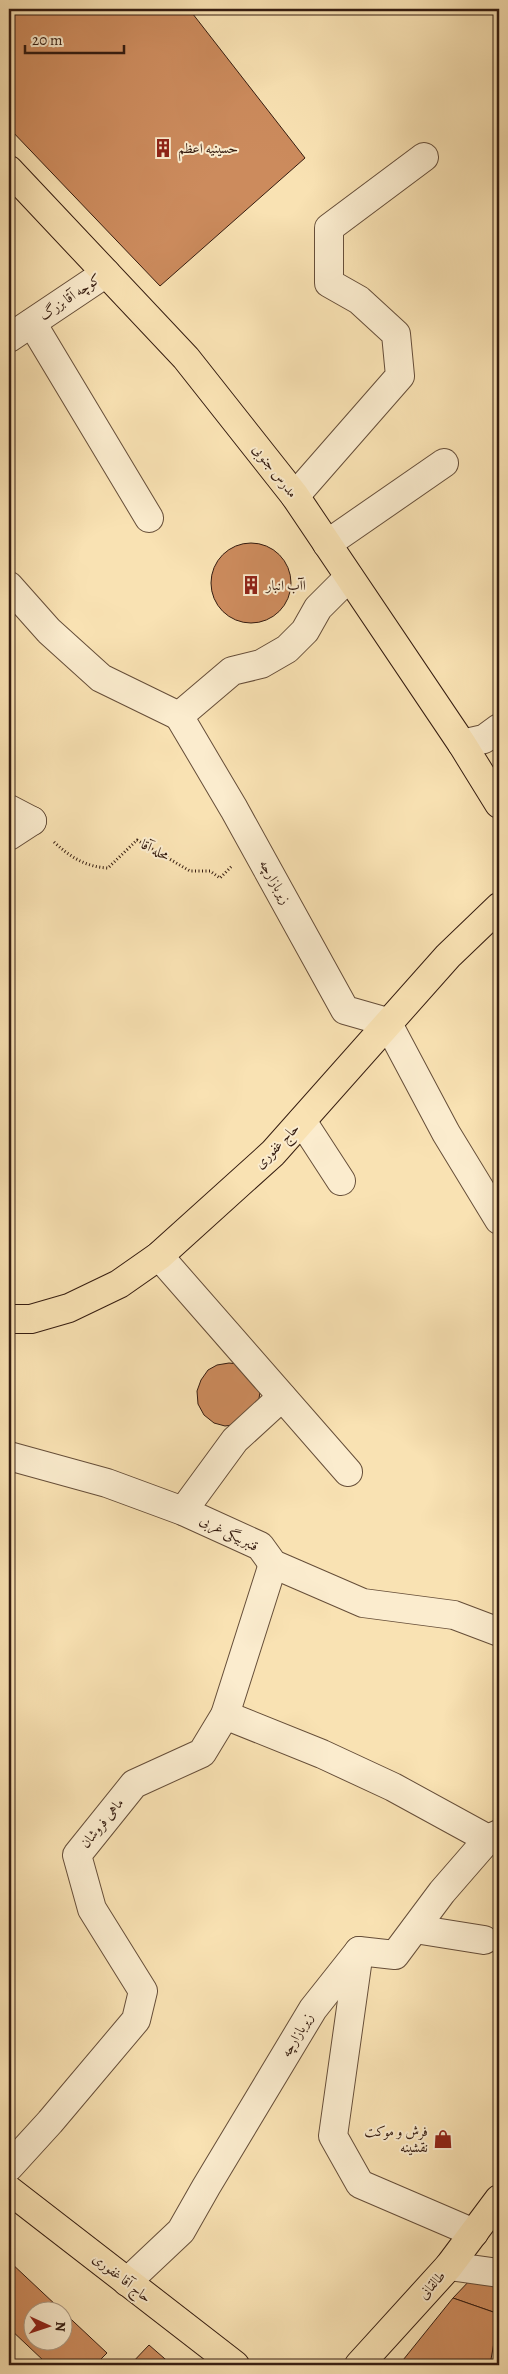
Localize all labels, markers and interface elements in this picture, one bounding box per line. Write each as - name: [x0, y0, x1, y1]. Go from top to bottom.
- scale bar: [25, 22, 124, 54]
- text: 20 m: [32, 30, 63, 50]
- building icon: حسینیه اعظم: [152, 137, 174, 159]
- place label: حسینیه اعظم: [178, 139, 238, 162]
- street label: کوچه آقا بزرگ: [35, 269, 105, 325]
- street label: مدرس جنوبی: [248, 440, 302, 502]
- building icon: اآب انبار: [240, 574, 262, 596]
- place label: اآب انبار: [264, 576, 306, 595]
- street label: محله آقا: [137, 835, 173, 865]
- street label: زیربازارچه: [255, 856, 295, 908]
- street label: حاج غفوری: [250, 1119, 306, 1175]
- street label: قنبربیگی غربی: [197, 1510, 261, 1556]
- street label: ماهی فروشان: [76, 1794, 128, 1852]
- street label: زیربازارچه: [276, 2009, 318, 2061]
- place label: فرش و موکت نقشینه: [364, 2122, 428, 2157]
- shop icon: فرش و موکت نقشینه: [432, 2128, 454, 2150]
- street label: حاج آقا غفوری: [87, 2249, 155, 2309]
- street label: طالقانی: [414, 2267, 450, 2303]
- north arrow: [22, 2302, 72, 2352]
- text: N: [51, 2321, 70, 2332]

